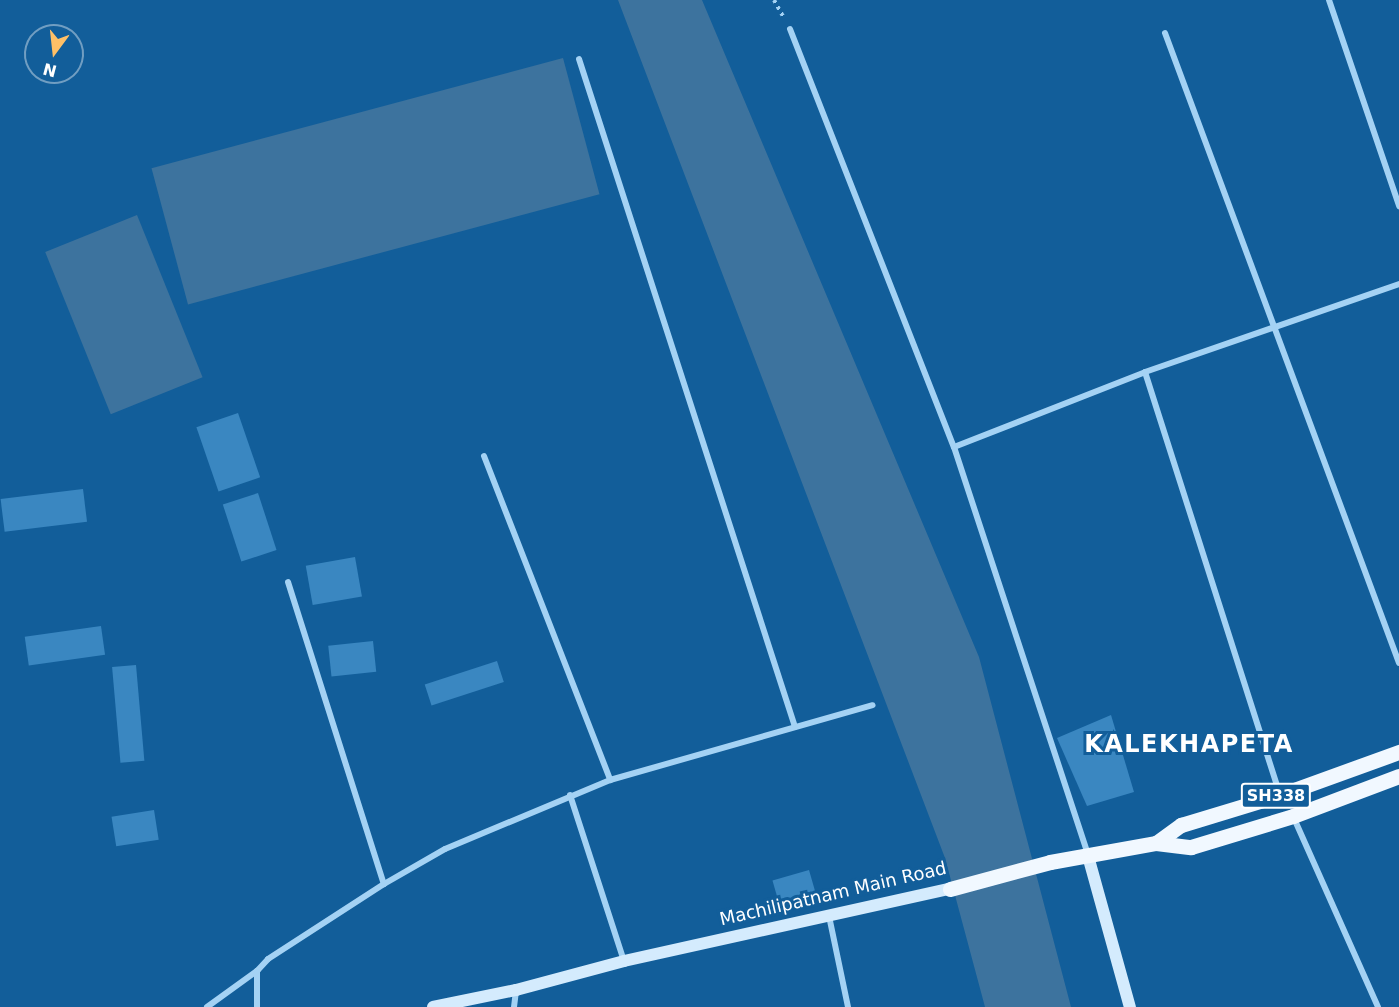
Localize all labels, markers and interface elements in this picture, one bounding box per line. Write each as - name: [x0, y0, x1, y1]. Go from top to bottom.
- north arrow: [24, 24, 84, 84]
- text: N: [41, 59, 59, 81]
- district label: KALEKHAPETA: [1084, 731, 1294, 759]
- road number: SH338: [1240, 783, 1312, 809]
- street label: Machilipatnam Main Road: [718, 857, 948, 931]

